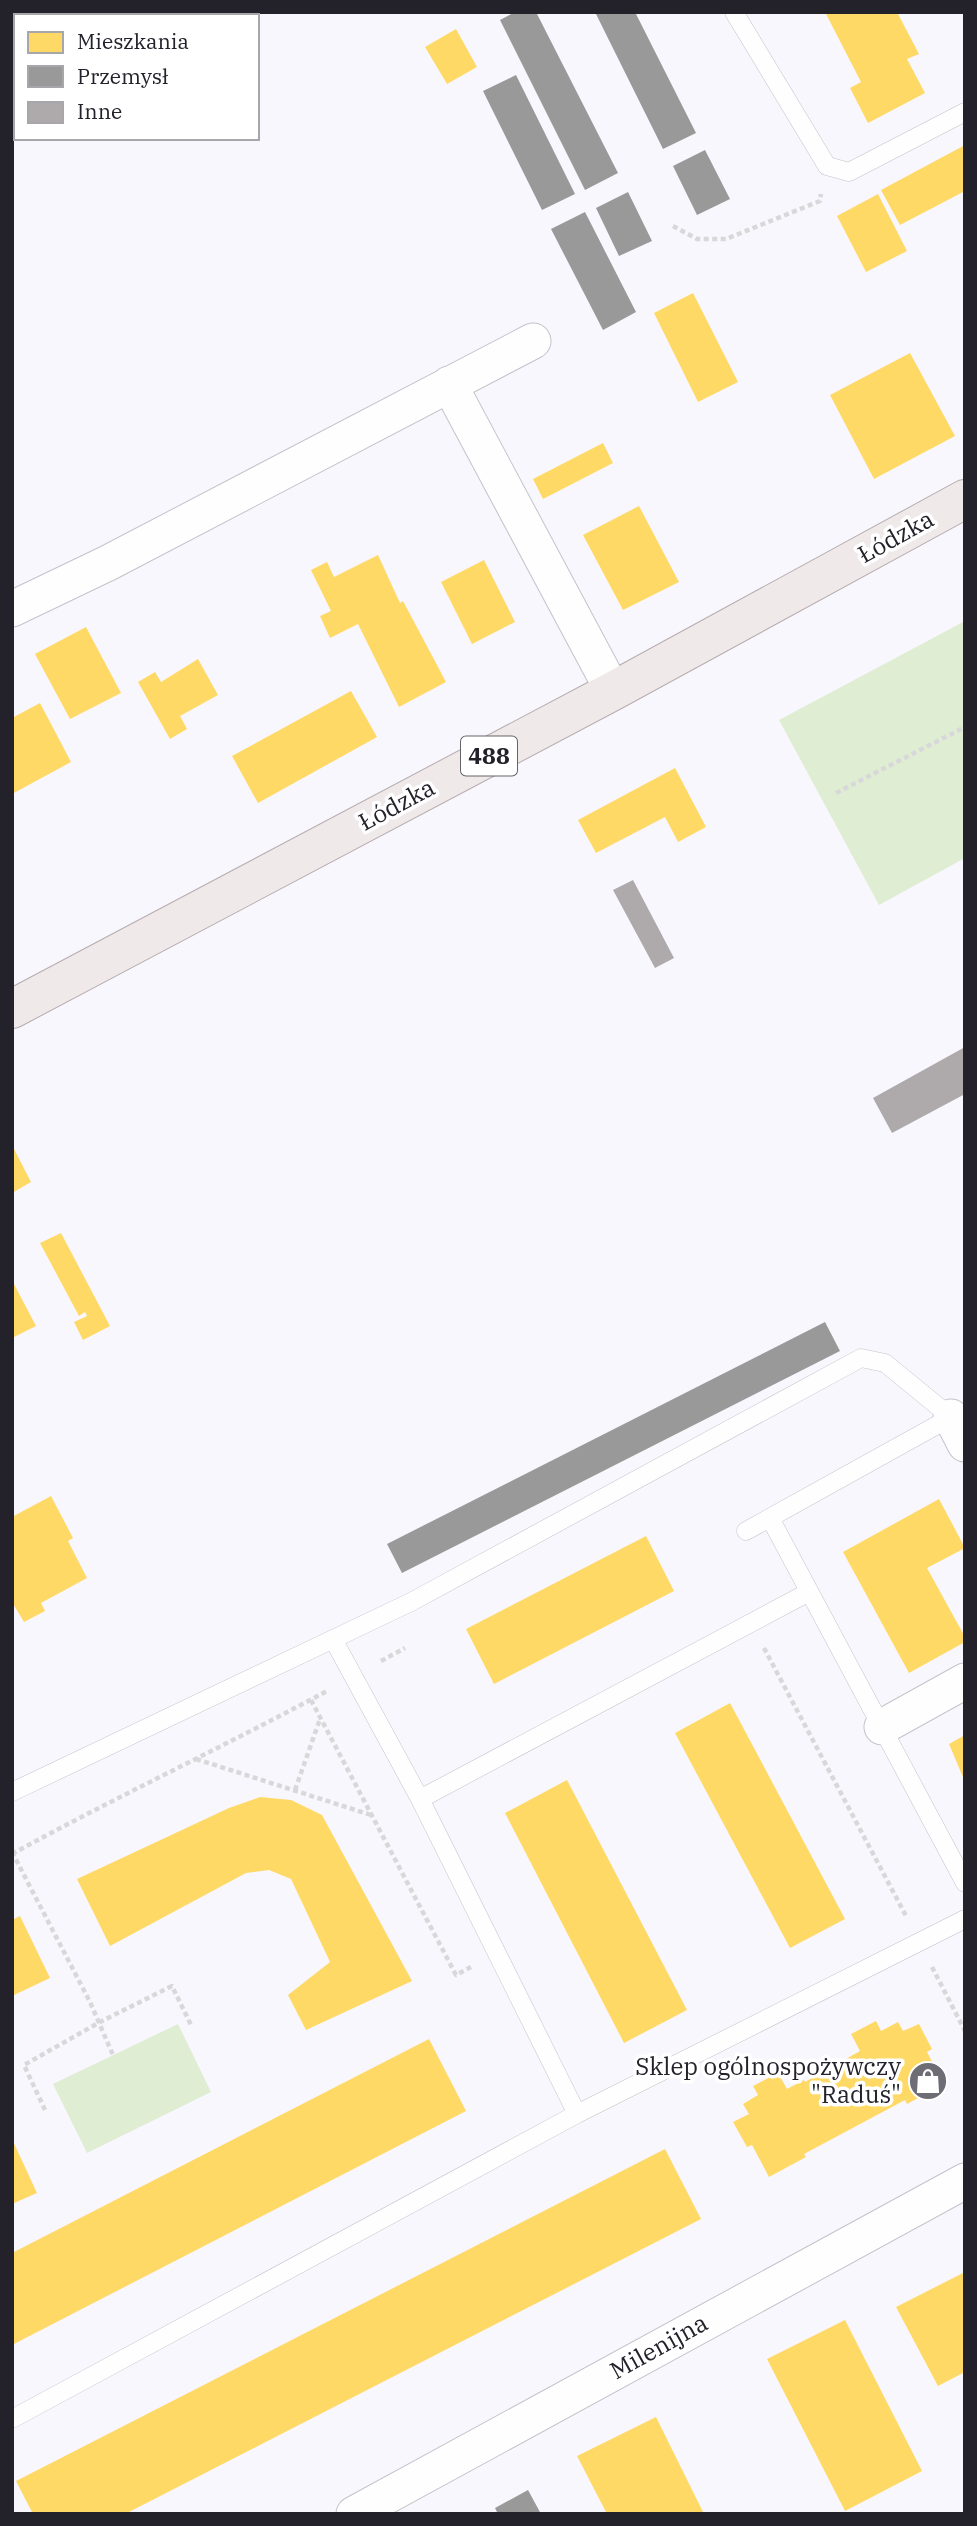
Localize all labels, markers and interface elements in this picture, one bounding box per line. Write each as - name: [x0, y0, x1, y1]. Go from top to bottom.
- legend: [14, 14, 259, 140]
- text: Mieszkania: [77, 27, 189, 55]
- text: Przemysł: [77, 62, 168, 90]
- text: Inne: [77, 97, 122, 125]
- street label: Łódzka: [852, 502, 939, 570]
- road number: 488: [461, 736, 517, 776]
- street label: Łódzka: [353, 771, 440, 837]
- place label: Sklep ogólnospożywczy "Raduś": [635, 2050, 901, 2110]
- shop icon: Sklep ogólnospożywczy "Raduś": [907, 2060, 949, 2102]
- street label: Milenijna: [604, 2306, 713, 2386]

